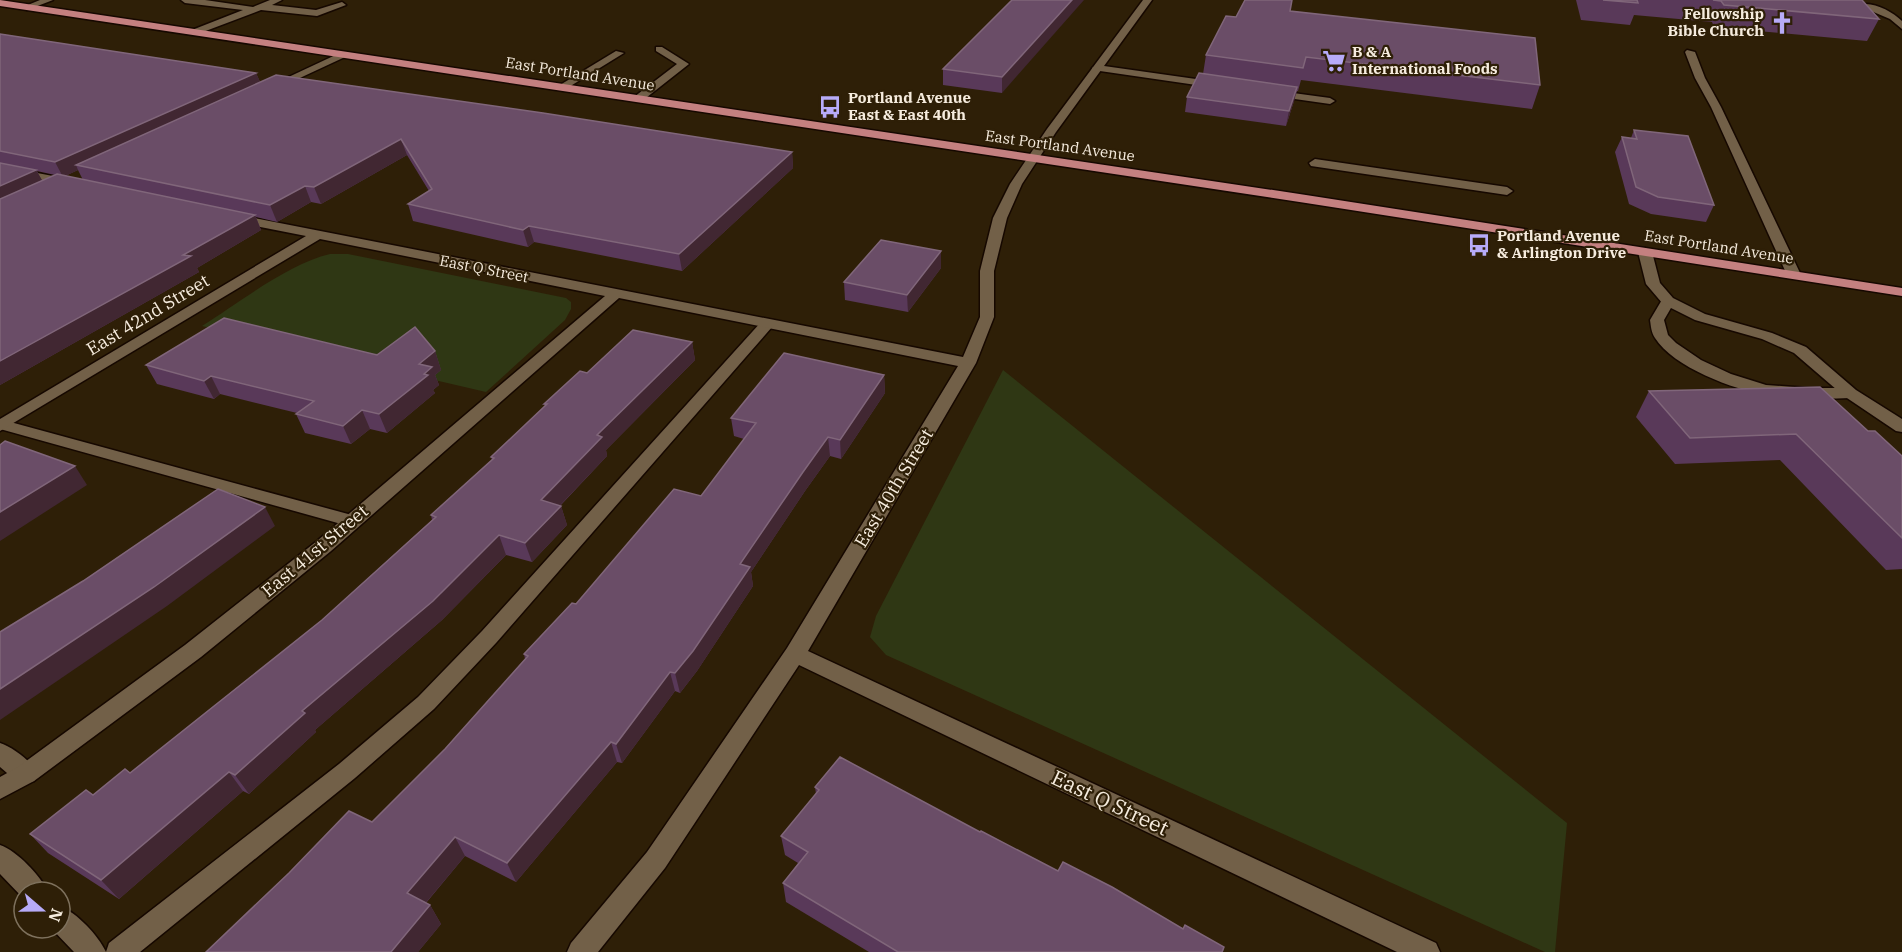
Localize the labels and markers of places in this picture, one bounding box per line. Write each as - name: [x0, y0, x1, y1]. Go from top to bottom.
- place label: Fellowship Bible Church: [1668, 4, 1764, 40]
- church icon: Fellowship Bible Church: [1769, 10, 1795, 36]
- place label: B & A International Foods: [1352, 42, 1498, 78]
- supermarket icon: B & A International Foods: [1321, 48, 1347, 74]
- place label: Portland Avenue East & East 40th: [848, 88, 971, 124]
- bus stop icon: Portland Avenue East & East 40th: [817, 94, 843, 120]
- place label: Portland Avenue & Arlington Drive: [1497, 226, 1626, 262]
- bus stop icon: Portland Avenue & Arlington Drive: [1466, 232, 1492, 258]

